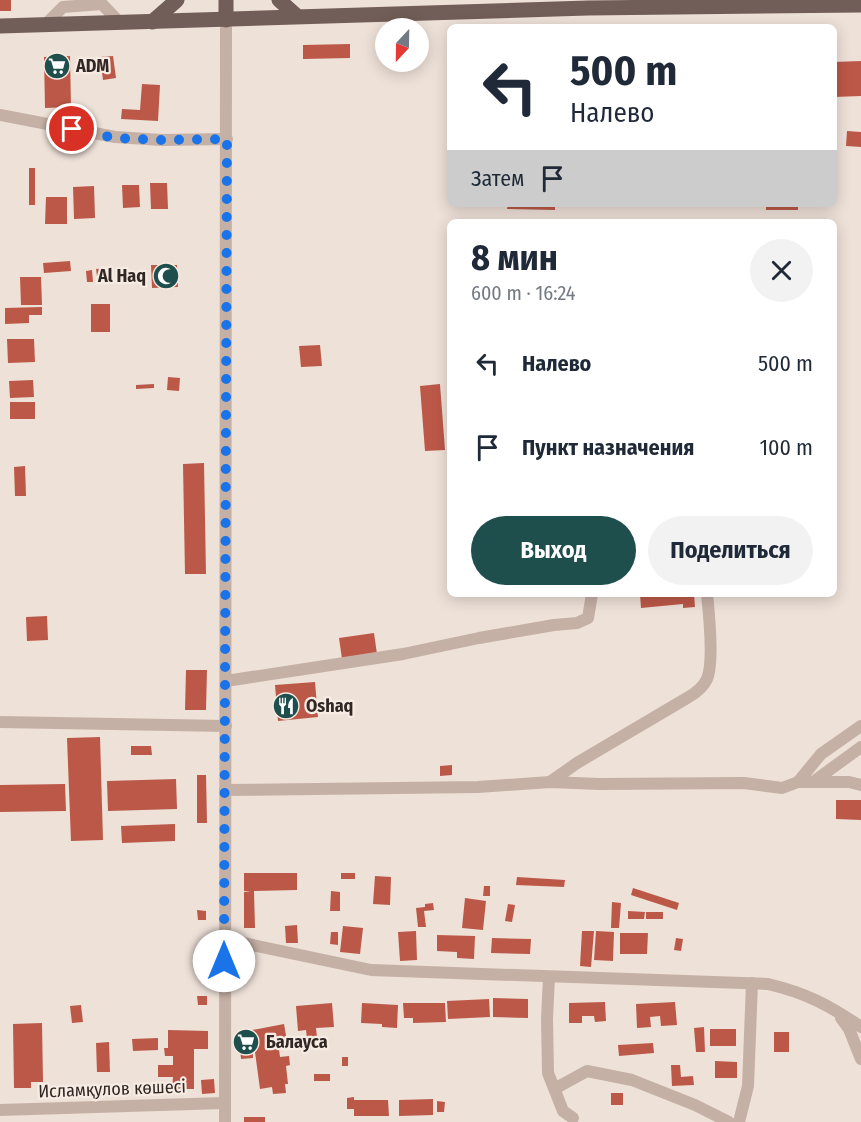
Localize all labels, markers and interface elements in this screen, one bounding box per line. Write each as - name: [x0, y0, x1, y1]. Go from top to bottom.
- north arrow: [375, 18, 429, 72]
- map controls: [375, 18, 429, 72]
- text: 500 m: [570, 46, 677, 96]
- icon: left: [471, 48, 549, 126]
- supermarket icon: ADM: [42, 51, 72, 81]
- place label: ADM: [75, 55, 109, 77]
- text: Налево: [570, 97, 654, 129]
- pin: [46, 103, 97, 154]
- icon: arrive: [55, 112, 88, 145]
- icon: arrive: [536, 162, 569, 195]
- text: Затем: [471, 165, 524, 192]
- text: 8 мин: [471, 236, 558, 280]
- button: close: [750, 239, 813, 302]
- mosque icon: Al Haq: [151, 261, 181, 291]
- place label: Al Haq: [97, 265, 146, 287]
- text: 600 m · 16:24: [471, 281, 576, 305]
- icon: left: [471, 347, 504, 380]
- text: Налево: [522, 350, 591, 377]
- text: 500 m: [758, 350, 813, 377]
- icon: arrive: [471, 431, 504, 464]
- text: Пункт назначения: [522, 434, 694, 461]
- text: 100 m: [759, 434, 813, 461]
- button: Выход: [471, 516, 636, 585]
- button: Поделиться: [648, 516, 813, 585]
- restaurant icon: Oshaq: [271, 691, 301, 721]
- place label: Oshaq: [306, 695, 353, 717]
- position arrow: [192, 929, 256, 993]
- supermarket icon: Балауса: [231, 1027, 261, 1057]
- place label: Балауса: [266, 1031, 328, 1053]
- street label: Исламқулов көшесі: [38, 1075, 186, 1103]

